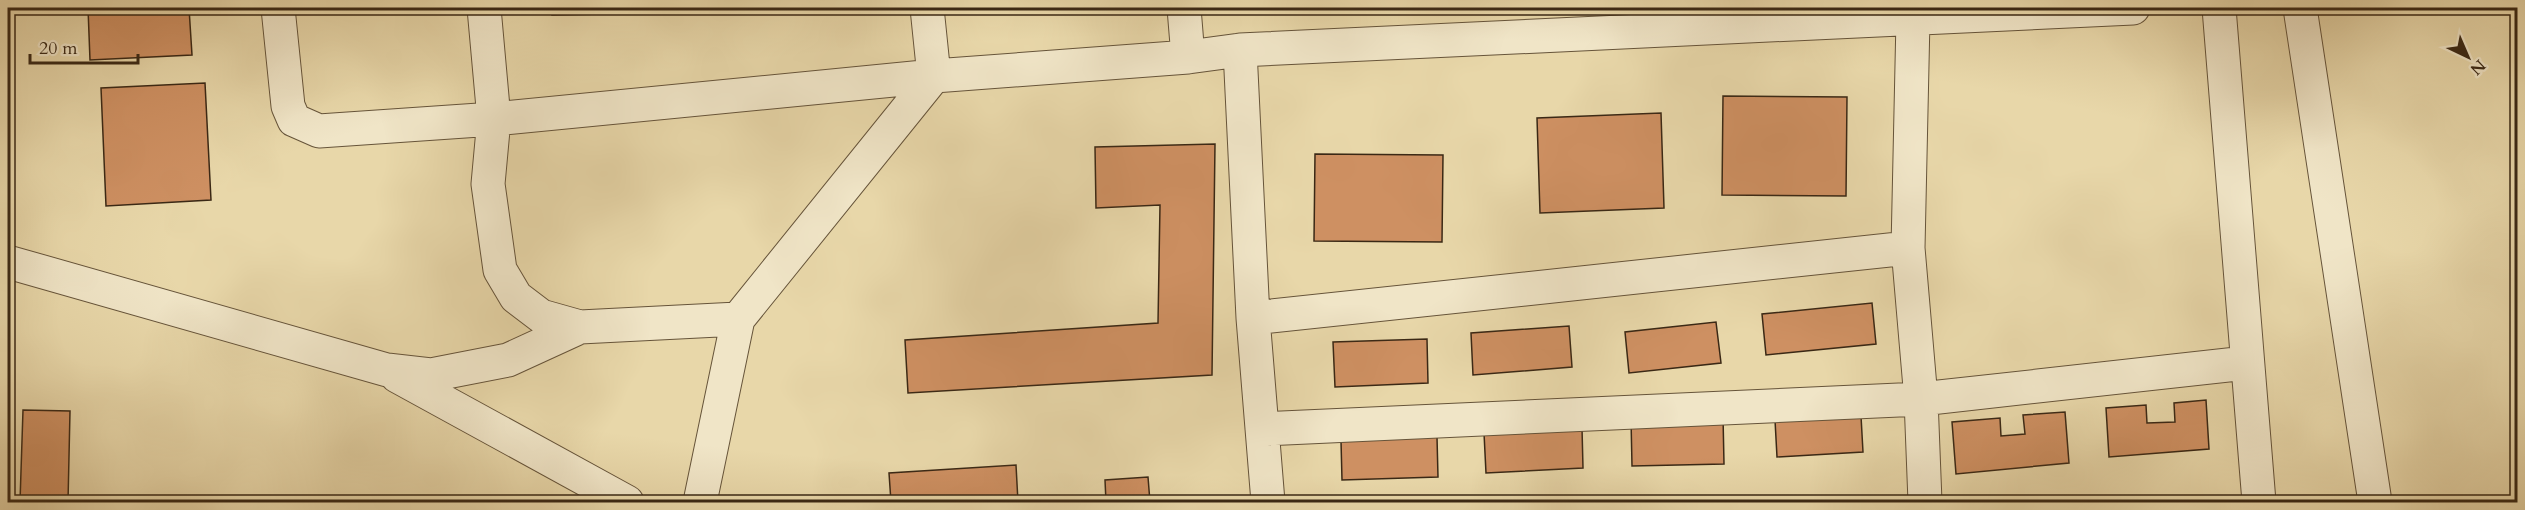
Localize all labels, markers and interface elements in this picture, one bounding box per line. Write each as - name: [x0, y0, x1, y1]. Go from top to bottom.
- scale bar: [30, 27, 138, 65]
- north arrow: [2438, 27, 2498, 87]
- text: 20 m: [39, 36, 78, 61]
- text: N: [2465, 54, 2490, 80]

